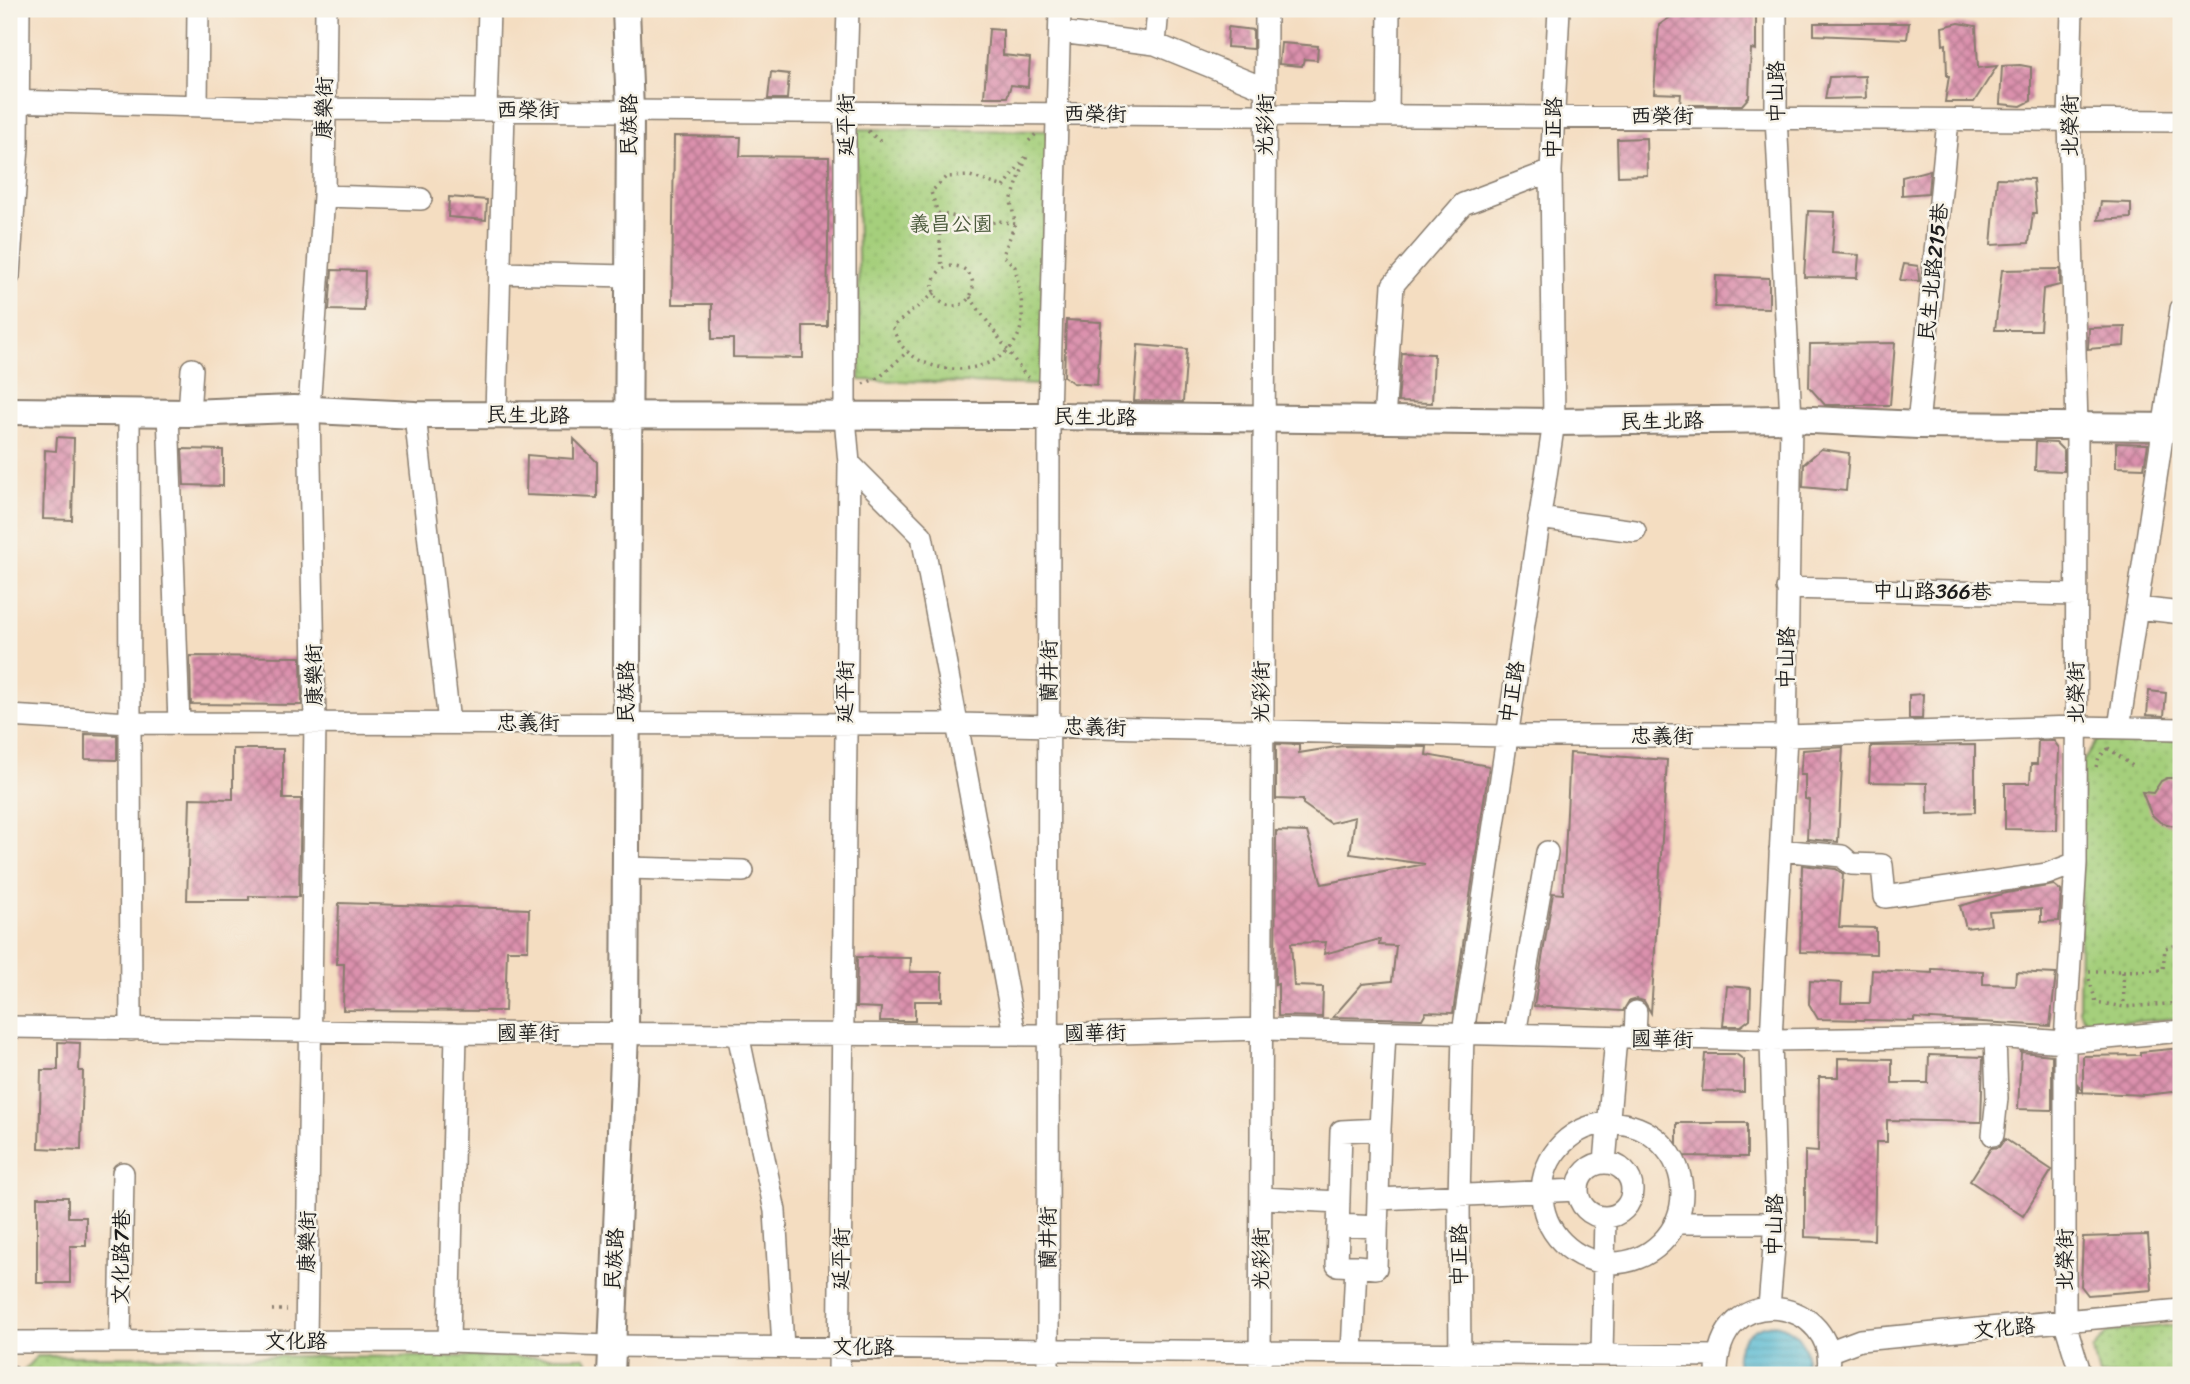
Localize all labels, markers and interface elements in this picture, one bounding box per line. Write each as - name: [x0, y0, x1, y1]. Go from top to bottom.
- street label: 中山路: [1757, 61, 1795, 124]
- street label: 康樂街: [304, 76, 344, 140]
- street label: 西榮街: [497, 91, 560, 129]
- street label: 光彩街: [1245, 93, 1285, 157]
- street label: 民族路: [610, 94, 648, 157]
- street label: 延平街: [827, 94, 865, 157]
- street label: 西榮街: [1064, 95, 1127, 133]
- street label: 北榮街: [2051, 95, 2089, 158]
- street label: 中正路: [1533, 96, 1573, 160]
- street label: 西榮街: [1631, 97, 1694, 135]
- street label: 民生北路215巷: [1907, 201, 1959, 343]
- park label: 義昌公園: [909, 205, 993, 243]
- street label: 民生北路: [486, 395, 570, 435]
- street label: 民生北路: [1053, 397, 1137, 437]
- street label: 民生北路: [1620, 401, 1704, 441]
- street label: 中山路366巷: [1872, 571, 1992, 611]
- street label: 中山路: [1766, 626, 1806, 690]
- street label: 蘭井街: [1030, 640, 1068, 703]
- street label: 康樂街: [294, 643, 334, 707]
- street label: 中正路: [1488, 658, 1536, 726]
- street label: 延平街: [825, 660, 865, 724]
- street label: 民族路: [607, 661, 645, 724]
- street label: 光彩街: [1242, 661, 1280, 724]
- street label: 北榮街: [2057, 662, 2095, 725]
- street label: 忠義街: [497, 704, 560, 742]
- street label: 忠義街: [1063, 707, 1127, 747]
- street label: 忠義街: [1631, 717, 1694, 755]
- street label: 國華街: [1063, 1013, 1127, 1053]
- street label: 國華街: [497, 1014, 560, 1052]
- street label: 國華街: [1630, 1019, 1694, 1059]
- street label: 中山路: [1754, 1193, 1794, 1257]
- street label: 蘭井街: [1029, 1207, 1067, 1270]
- street label: 文化路7巷: [101, 1209, 141, 1305]
- street label: 康樂街: [287, 1210, 327, 1274]
- street label: 中正路: [1440, 1224, 1478, 1287]
- street label: 民族路: [593, 1227, 635, 1291]
- street label: 延平街: [821, 1227, 861, 1291]
- street label: 光彩街: [1242, 1228, 1280, 1291]
- street label: 北榮街: [2046, 1229, 2084, 1292]
- street label: 文化路: [1971, 1306, 2037, 1350]
- street label: 文化路: [265, 1322, 328, 1360]
- street label: 文化路: [831, 1327, 895, 1367]

